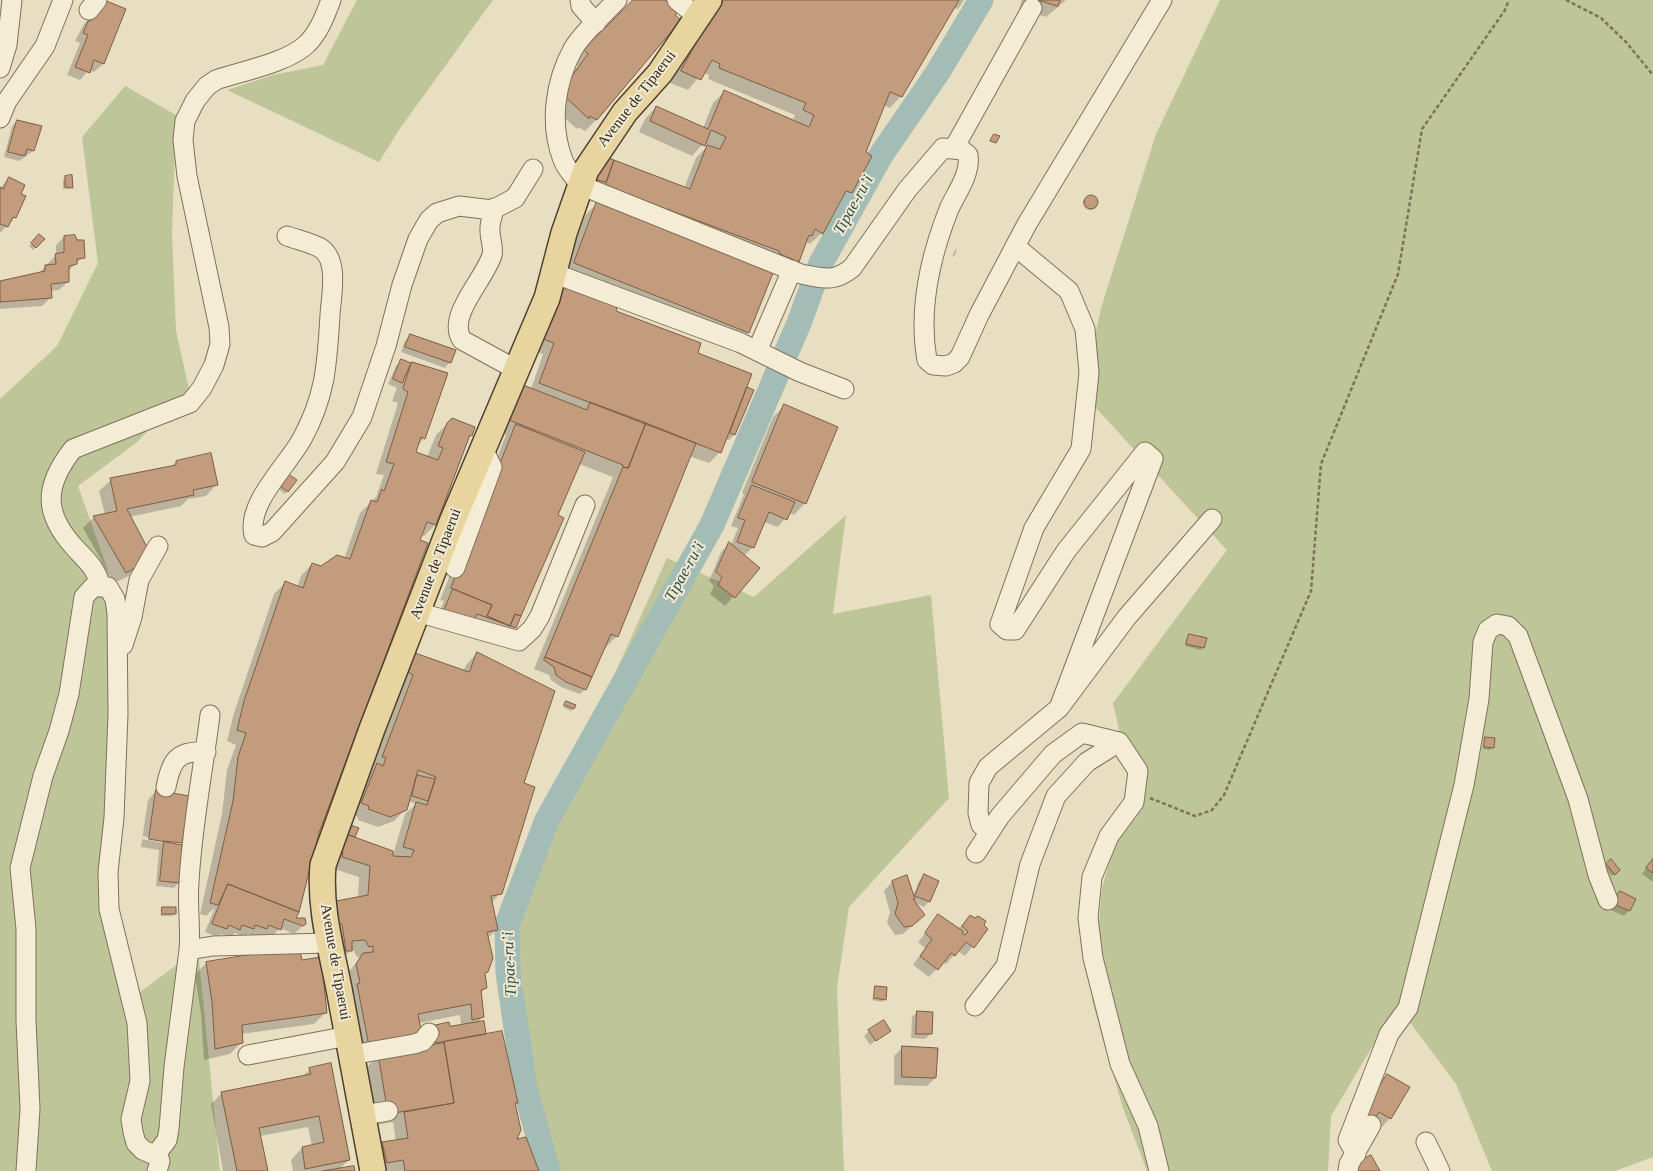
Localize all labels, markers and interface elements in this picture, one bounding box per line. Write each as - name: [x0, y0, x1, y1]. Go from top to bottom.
- street label: Avenue de Tipaerui: [594, 47, 680, 151]
- water label: Tipae-ru’i: [830, 172, 878, 238]
- street label: Avenue de Tipaerui: [407, 506, 465, 622]
- water label: Tipae-ru’i: [661, 539, 709, 605]
- street label: Avenue de Tipaerui: [316, 903, 354, 1021]
- water label: Tipae-ru’i: [499, 931, 521, 997]

